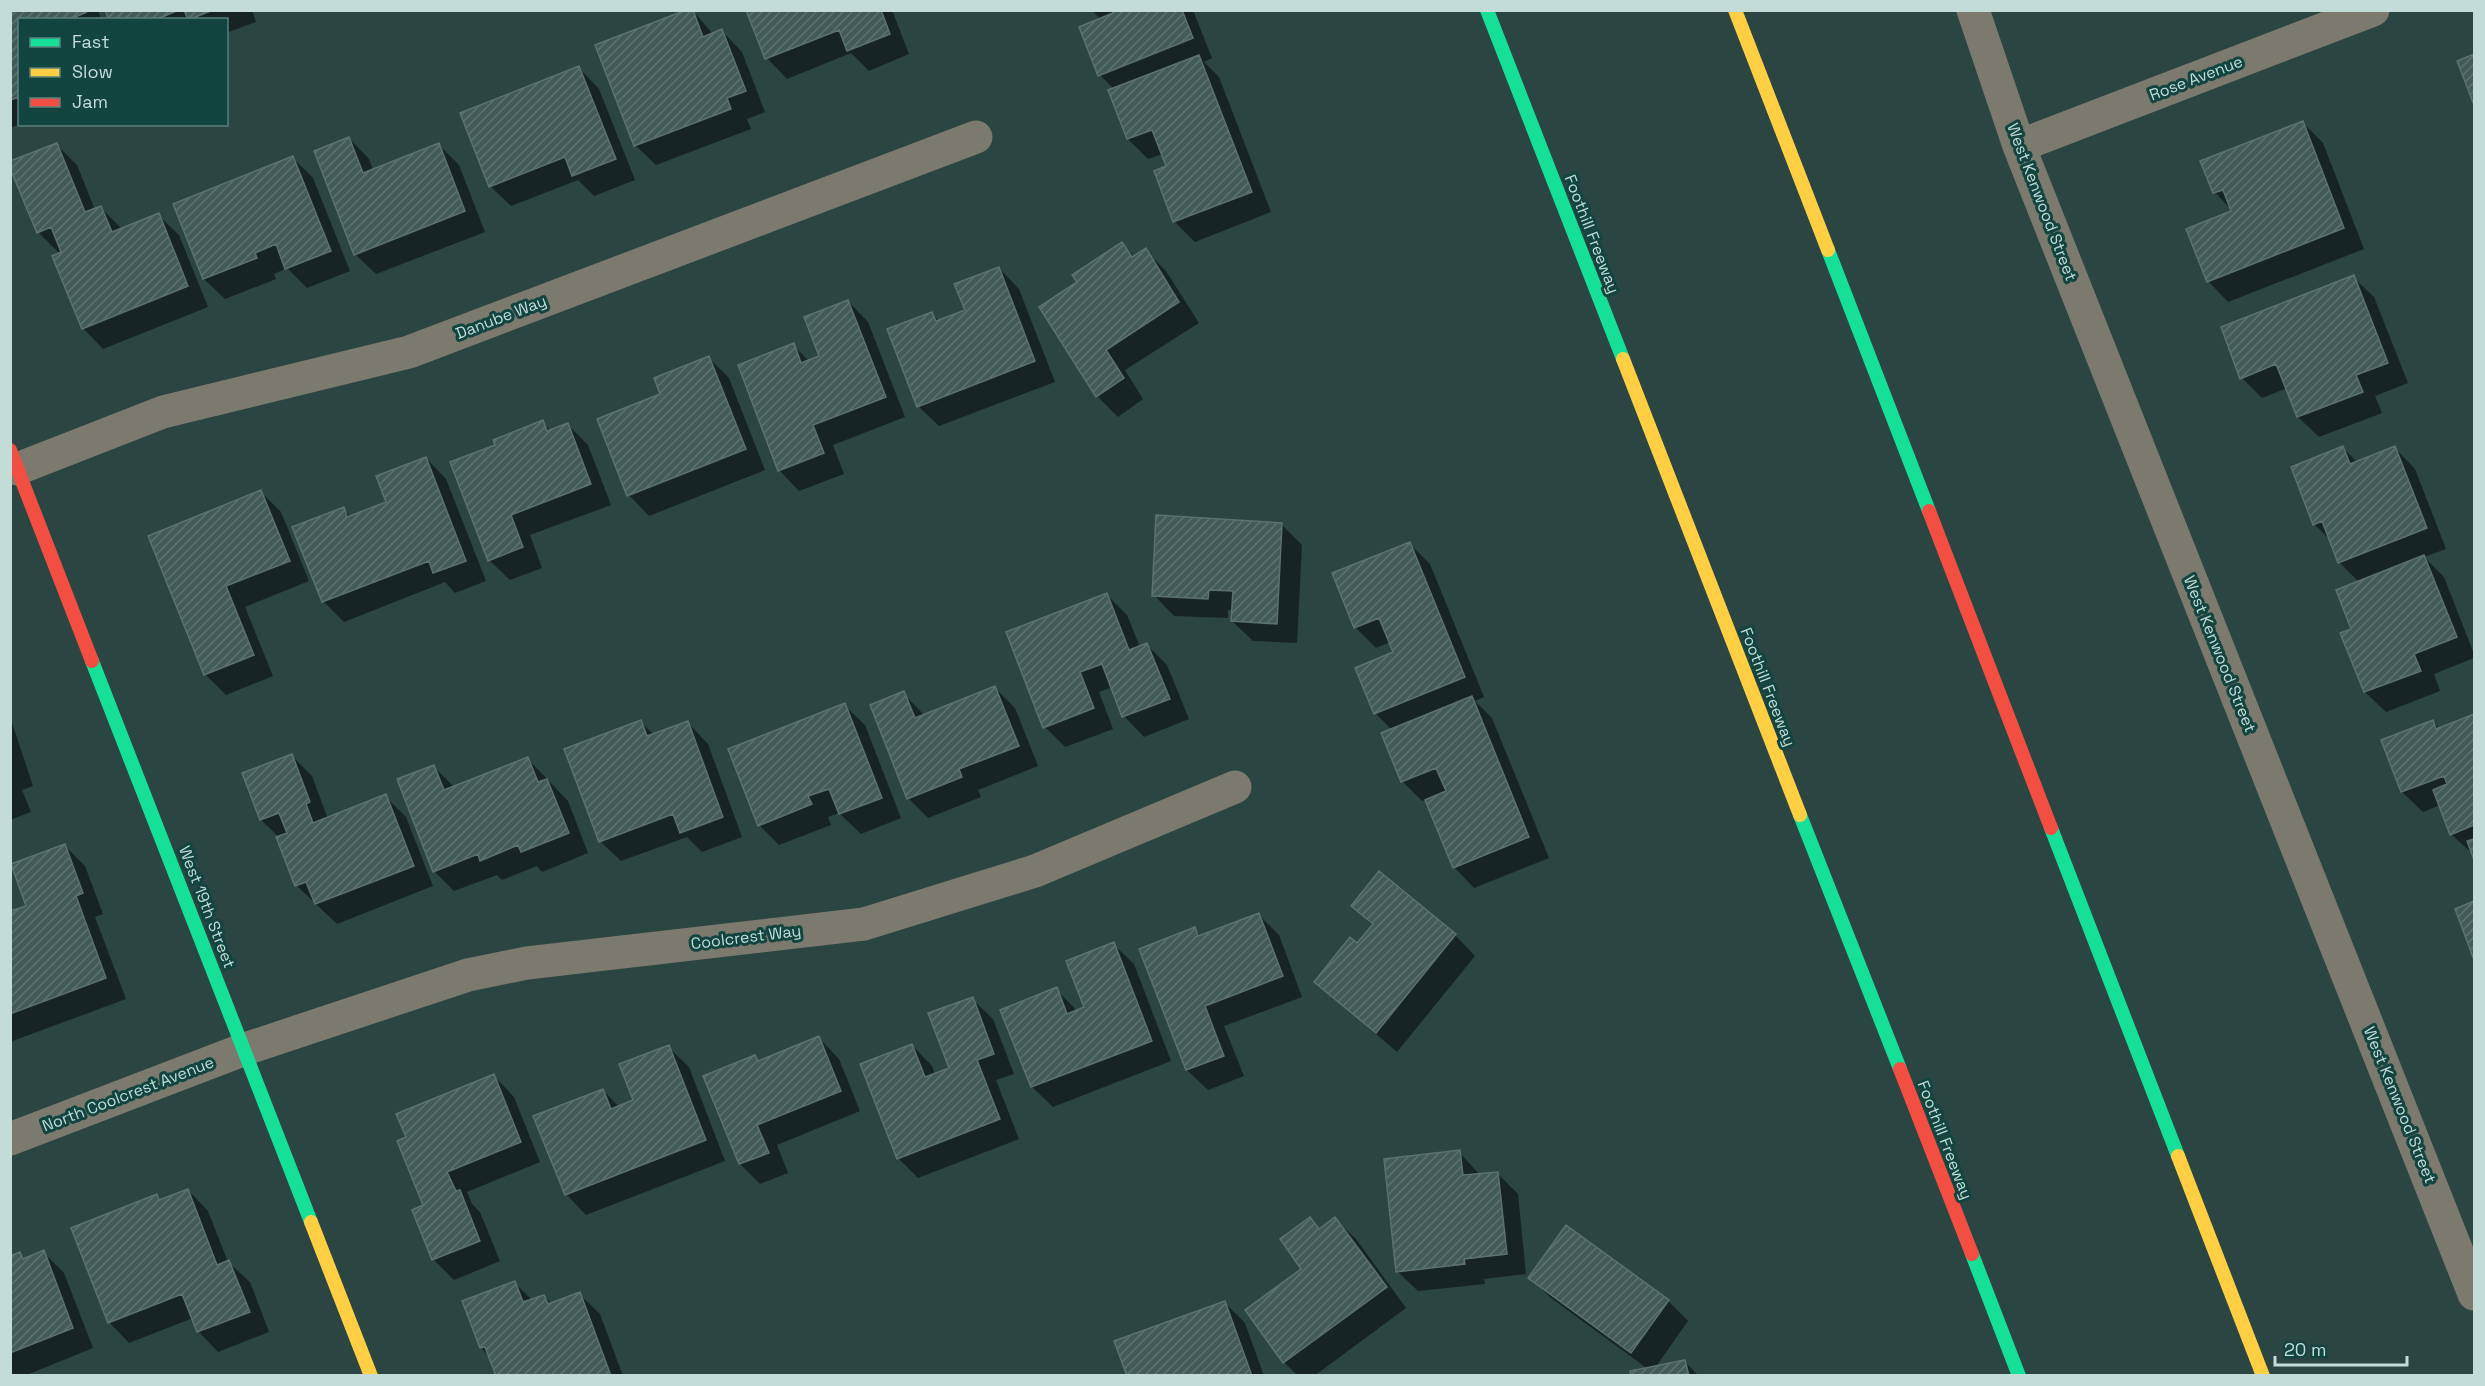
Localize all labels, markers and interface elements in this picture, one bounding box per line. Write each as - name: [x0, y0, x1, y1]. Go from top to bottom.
- legend: [18, 18, 228, 126]
- text: Fast: [72, 30, 109, 53]
- street label: Rose Avenue: [2146, 51, 2246, 105]
- text: Slow: [72, 60, 113, 83]
- text: Jam: [72, 90, 108, 113]
- street label: West Kenwood Street: [2002, 120, 2082, 284]
- street label: Foothill Freeway: [1560, 172, 1624, 296]
- street label: Danube Way: [453, 290, 549, 344]
- street label: West Kenwood Street: [2179, 572, 2261, 736]
- street label: Foothill Freeway: [1736, 625, 1800, 749]
- street label: West 19th Street: [174, 843, 240, 971]
- street label: Coolcrest Way: [690, 920, 802, 954]
- street label: West Kenwood Street: [2359, 1023, 2441, 1187]
- street label: North Coolcrest Avenue: [39, 1051, 217, 1137]
- street label: Foothill Freeway: [1913, 1078, 1977, 1202]
- scale bar: [2275, 1329, 2407, 1367]
- text: 20 m: [2284, 1338, 2327, 1361]

